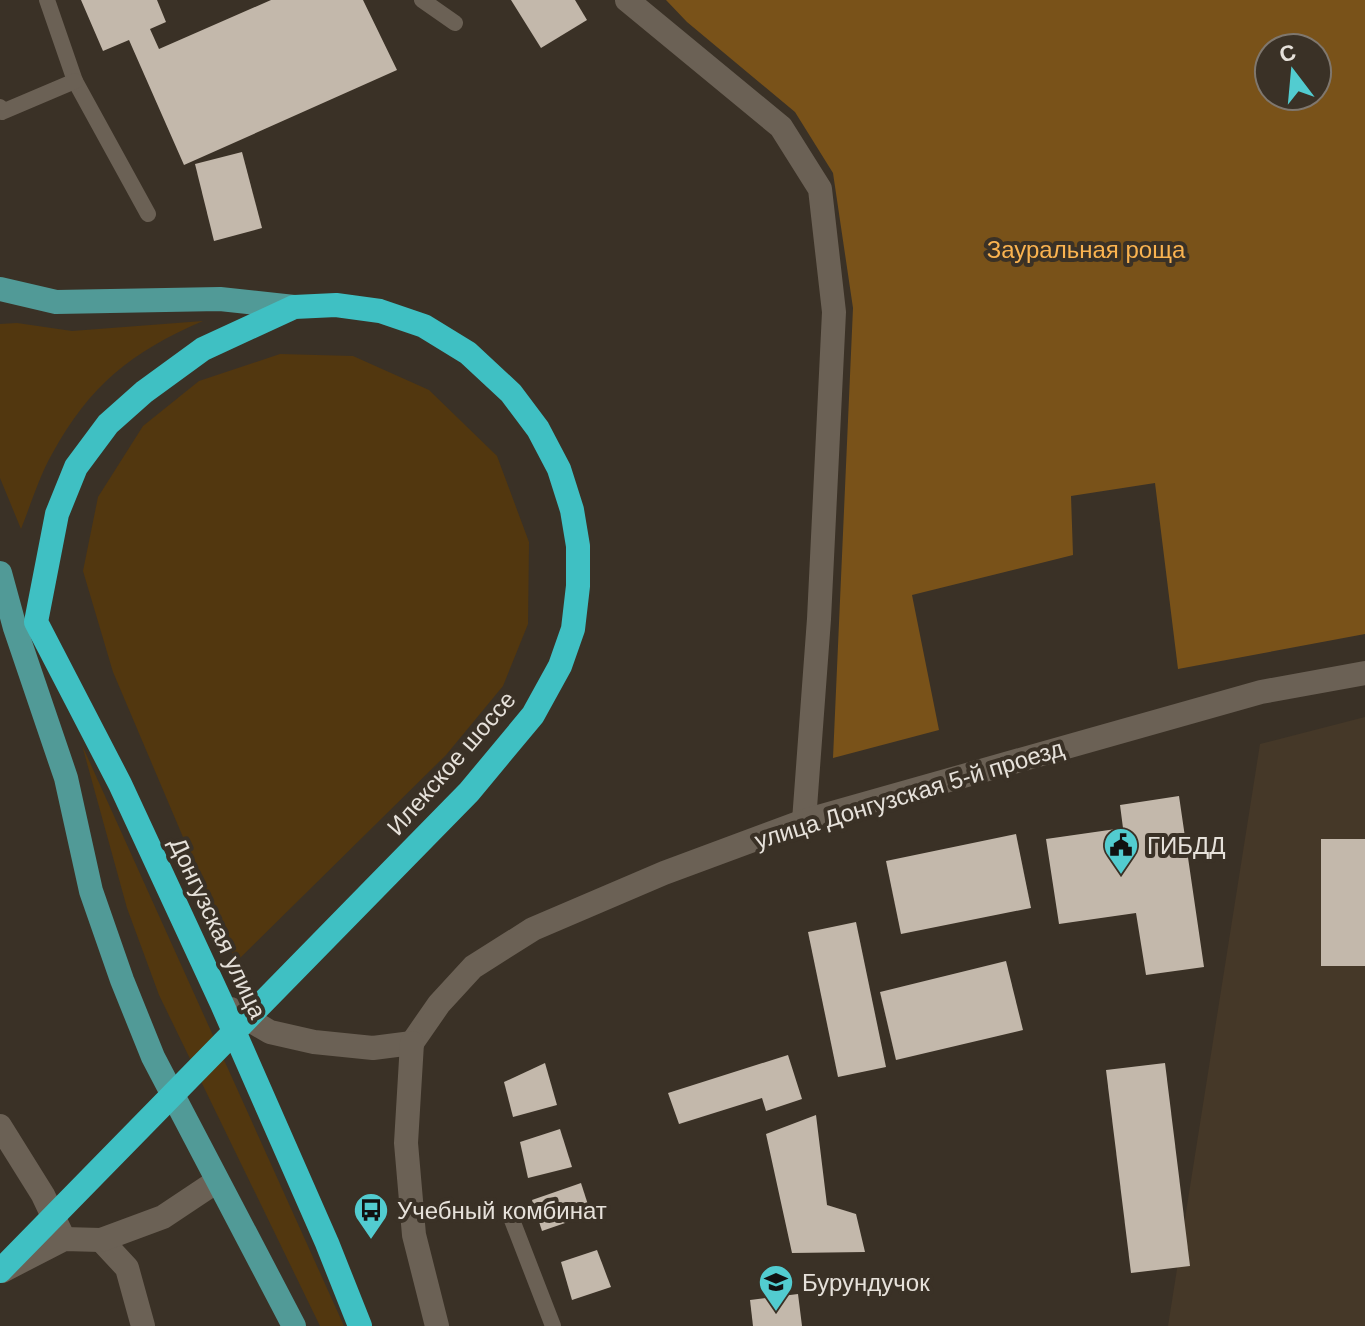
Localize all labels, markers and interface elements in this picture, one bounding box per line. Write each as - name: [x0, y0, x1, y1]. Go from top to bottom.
- north arrow: [1253, 32, 1333, 112]
- text: С: [1277, 39, 1299, 67]
- park label: Зауральная роща: [987, 236, 1186, 263]
- street label: Илекское шоссе: [381, 686, 521, 840]
- street label: улица Донгузская 5-й проезд: [751, 734, 1067, 854]
- public building icon: ГИБДД: [1102, 826, 1140, 876]
- place label: ГИБДД: [1147, 832, 1226, 859]
- street label: Донгузская улица: [164, 833, 272, 1023]
- bus stop icon: Учебный комбинат: [352, 1191, 390, 1241]
- place label: Учебный комбинат: [397, 1197, 607, 1224]
- school or university icon: Бурундучок: [757, 1263, 795, 1313]
- place label: Бурундучок: [802, 1269, 930, 1296]

